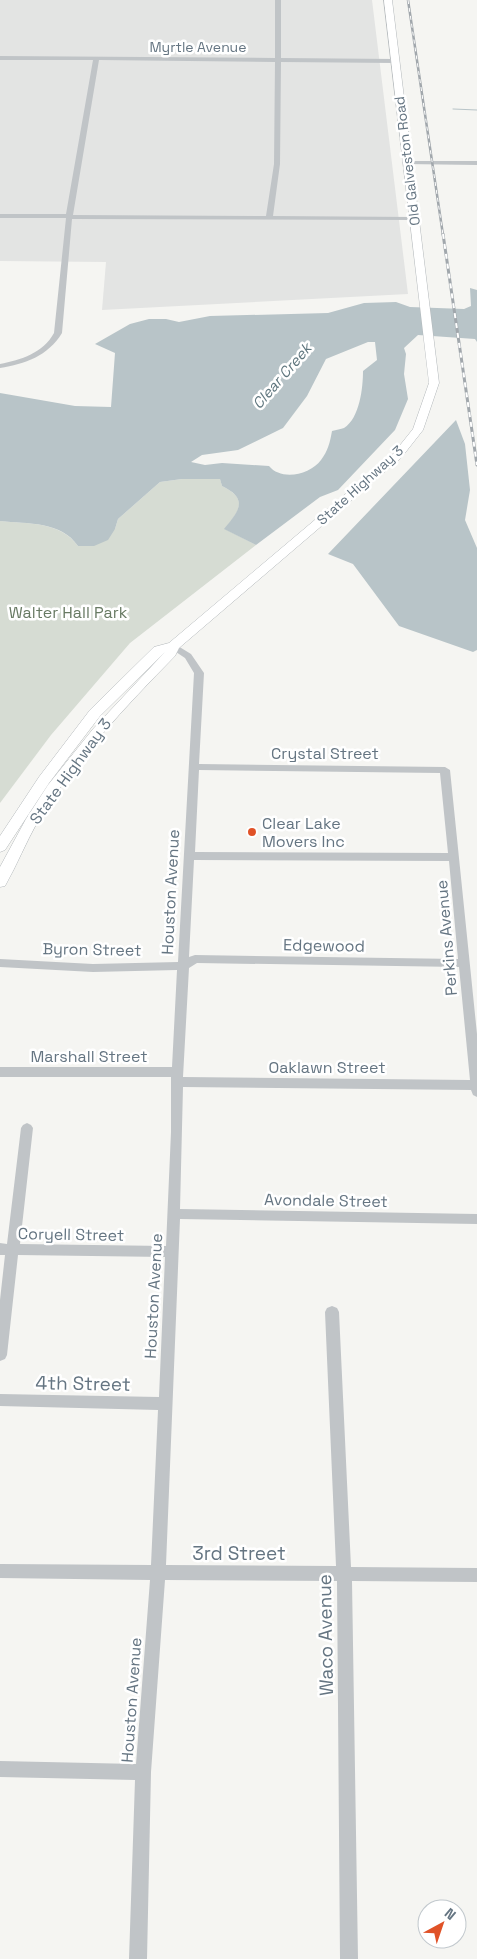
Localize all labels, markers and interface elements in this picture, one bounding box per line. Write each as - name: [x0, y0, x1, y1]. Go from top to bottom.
- street label: Myrtle Avenue: [150, 38, 246, 56]
- street label: Old Galveston Road: [390, 95, 424, 227]
- water label: Clear Creek: [248, 337, 317, 413]
- street label: State Highway 3: [313, 441, 407, 529]
- park label: Walter Hall Park: [9, 602, 128, 623]
- street label: State Highway 3: [25, 714, 116, 828]
- street label: Crystal Street: [271, 743, 379, 764]
- place label: Clear Lake Movers Inc: [262, 813, 345, 852]
- marker: Clear Lake Movers Inc: [246, 826, 258, 838]
- street label: Houston Avenue: [157, 829, 184, 955]
- street label: Perkins Avenue: [431, 879, 462, 997]
- street label: Edgewood: [283, 934, 365, 957]
- street label: Byron Street: [42, 938, 142, 961]
- street label: Marshall Street: [30, 1046, 148, 1067]
- street label: Oaklawn Street: [268, 1057, 386, 1078]
- street label: Avondale Street: [264, 1189, 388, 1212]
- street label: Coryell Street: [18, 1223, 124, 1246]
- street label: Houston Avenue: [140, 1233, 167, 1359]
- street label: 4th Street: [35, 1370, 131, 1397]
- street label: 3rd Street: [192, 1541, 286, 1566]
- street label: Waco Avenue: [312, 1574, 339, 1696]
- street label: Houston Avenue: [117, 1637, 146, 1763]
- north arrow: [417, 1899, 467, 1949]
- text: N: [441, 1904, 460, 1924]

